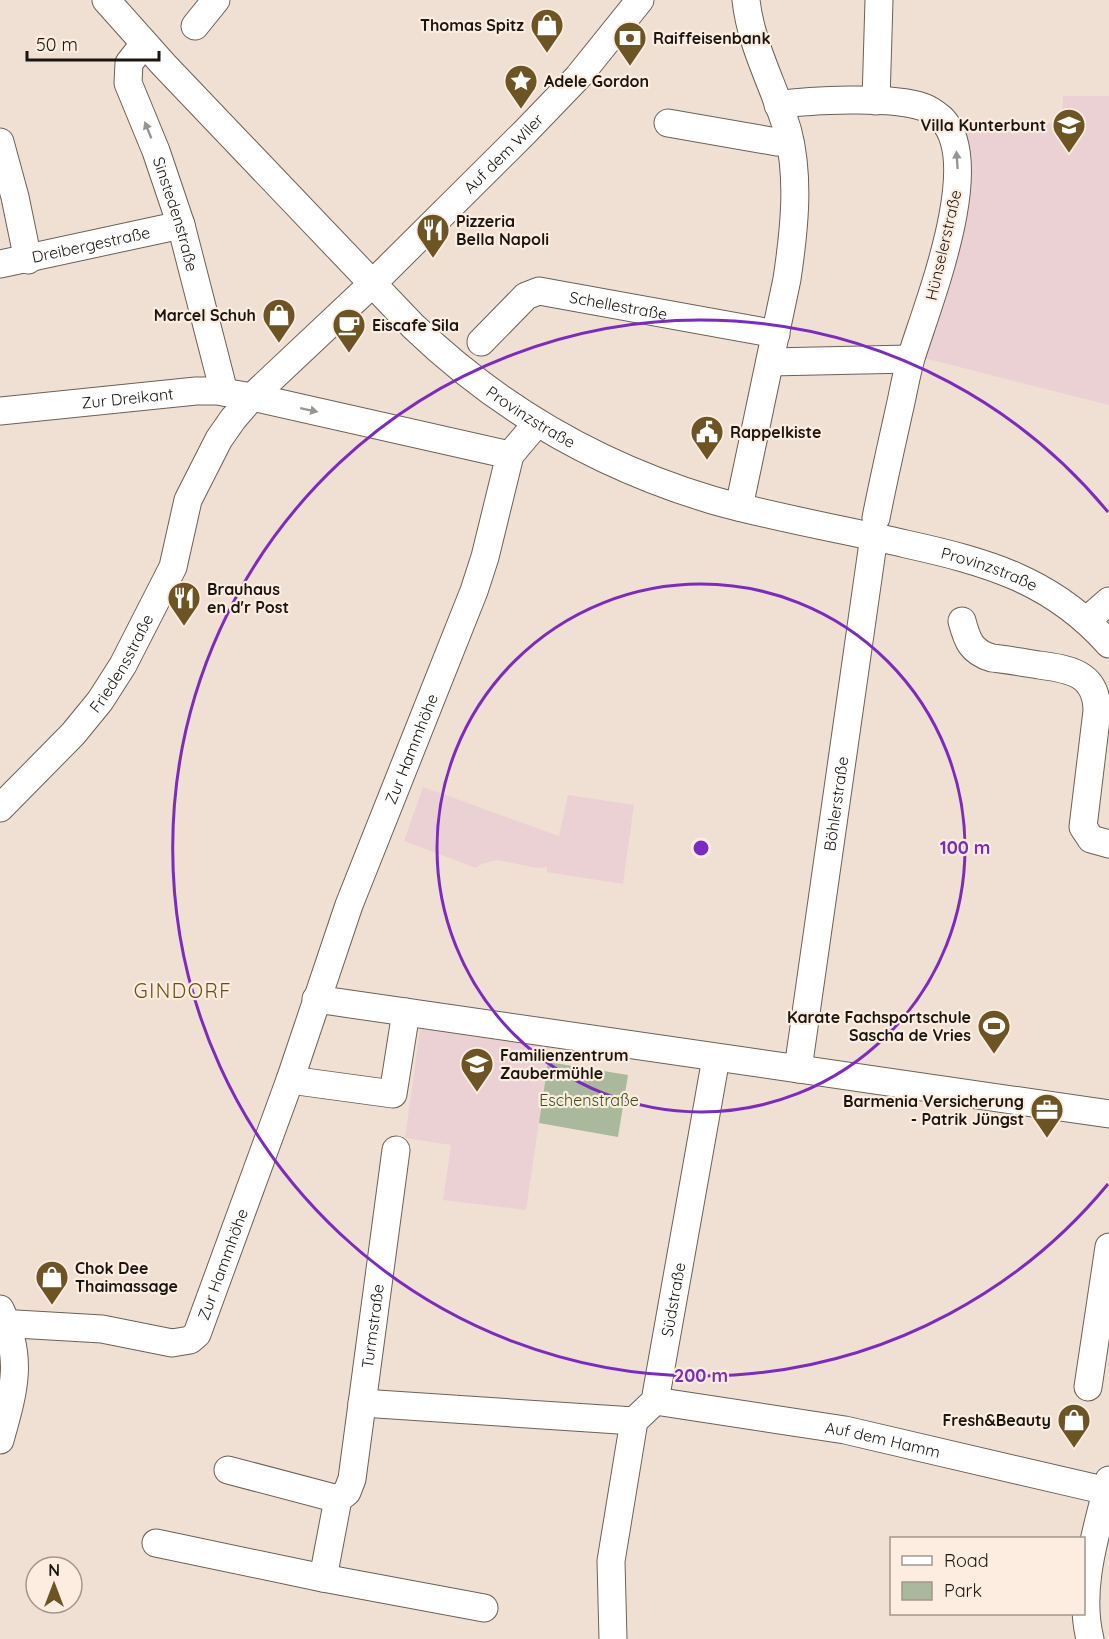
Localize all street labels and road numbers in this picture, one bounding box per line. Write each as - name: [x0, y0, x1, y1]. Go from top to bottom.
- street label: Auf dem Wiler: [459, 109, 547, 197]
- street label: Sinstedenstraße: [149, 154, 203, 274]
- street label: Hünselerstraße: [921, 188, 965, 302]
- street label: Dreibergestraße: [30, 222, 152, 267]
- street label: Schellestraße: [568, 287, 669, 324]
- street label: Provinzstraße: [483, 381, 579, 452]
- street label: Zur Dreikant: [80, 383, 174, 413]
- street label: Provinzstraße: [939, 543, 1041, 595]
- street label: Friedensstraße: [85, 611, 157, 716]
- street label: Zur Hammhöhe: [380, 691, 442, 807]
- street label: Böhlerstraße: [819, 755, 852, 852]
- street label: Zur Hammhöhe: [193, 1206, 252, 1323]
- street label: Südstraße: [657, 1261, 689, 1338]
- street label: Turmstraße: [357, 1283, 388, 1370]
- street label: Auf dem Hamm: [824, 1417, 942, 1462]

